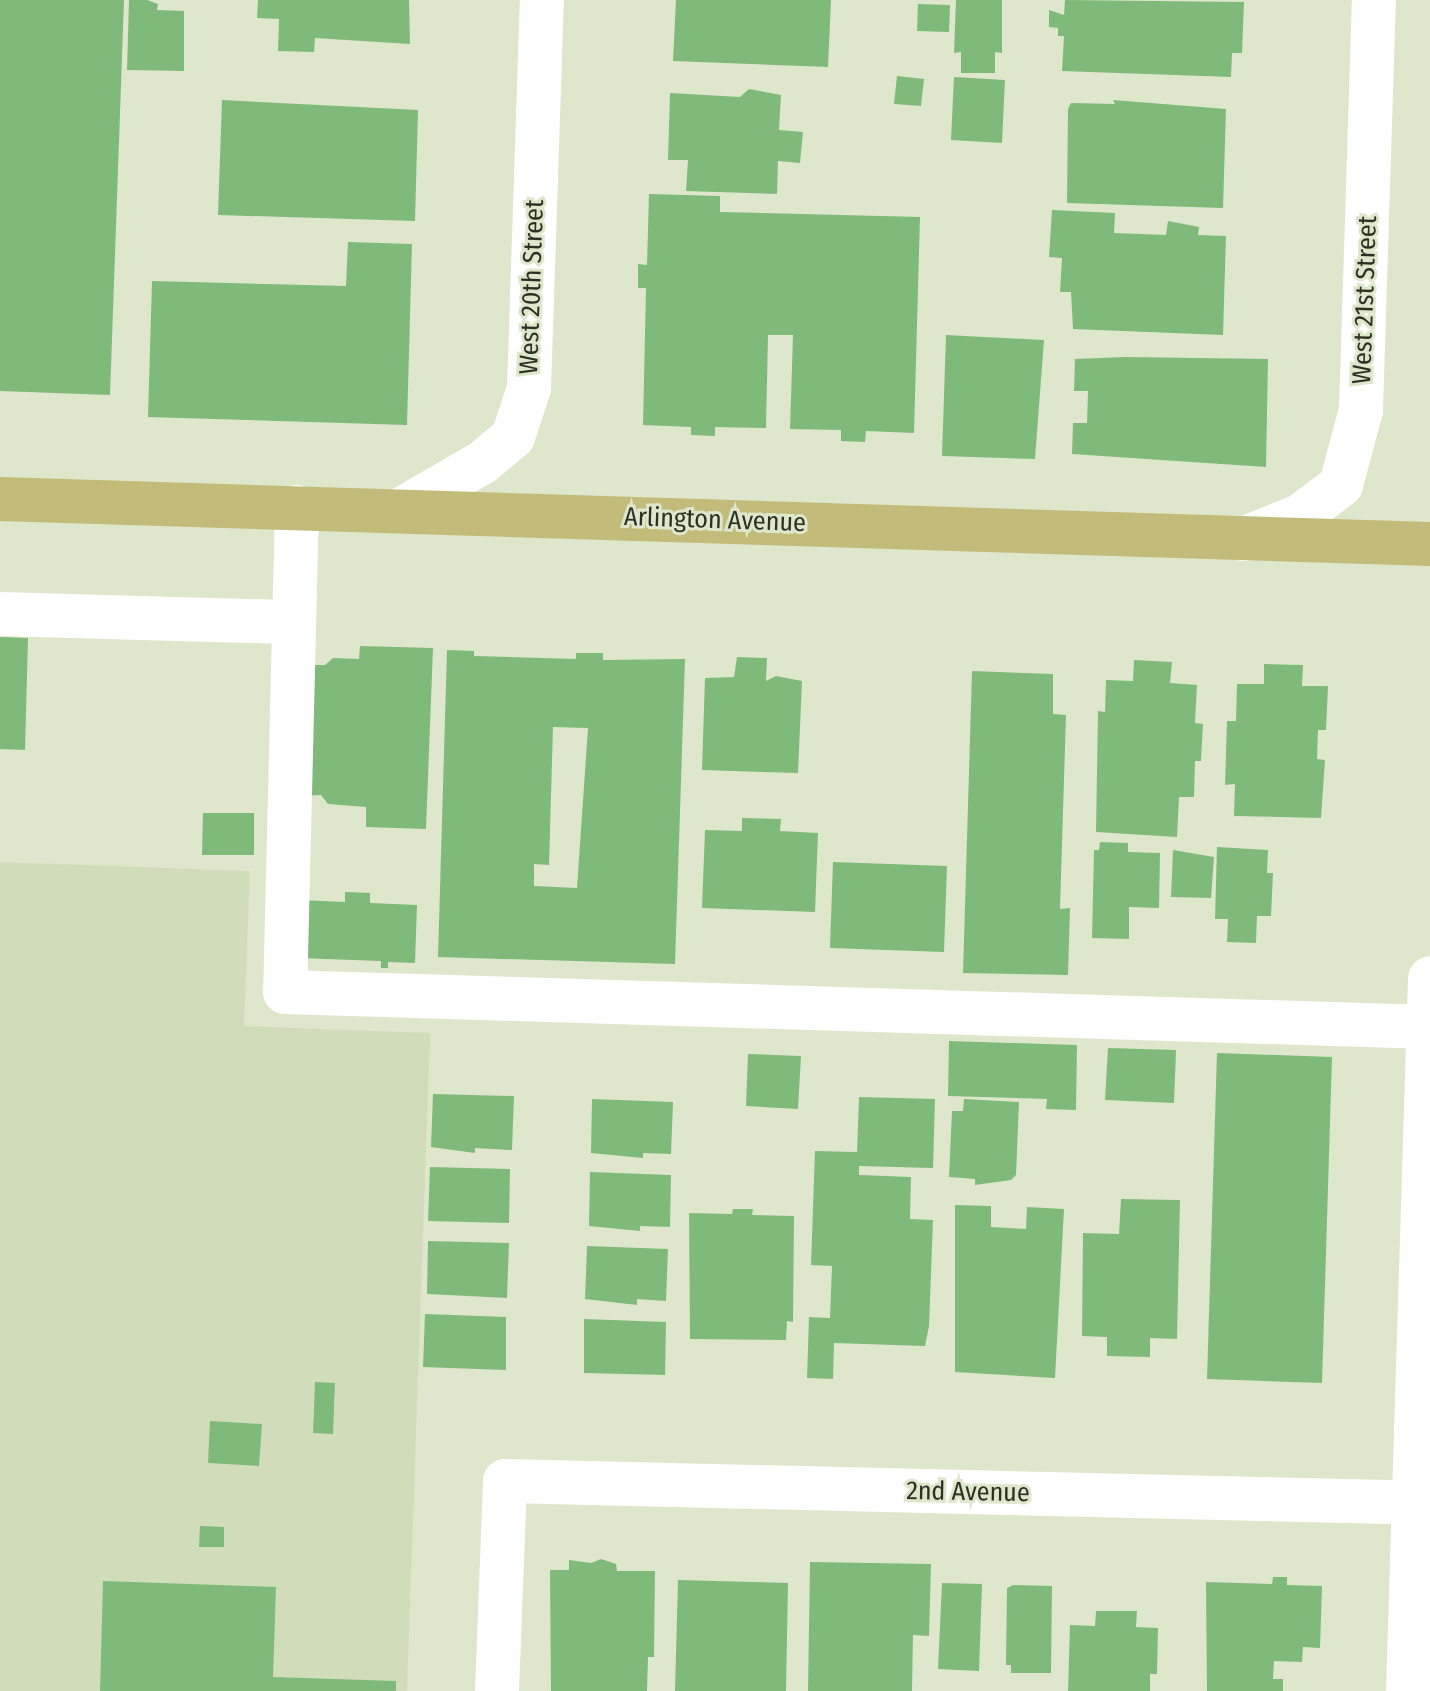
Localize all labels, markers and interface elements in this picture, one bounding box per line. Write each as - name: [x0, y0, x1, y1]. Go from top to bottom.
- street label: West 20th Street: [513, 199, 551, 375]
- street label: West 21st Street: [1346, 215, 1384, 385]
- street label: Arlington Avenue: [624, 501, 806, 539]
- street label: 2nd Avenue: [906, 1475, 1030, 1509]

